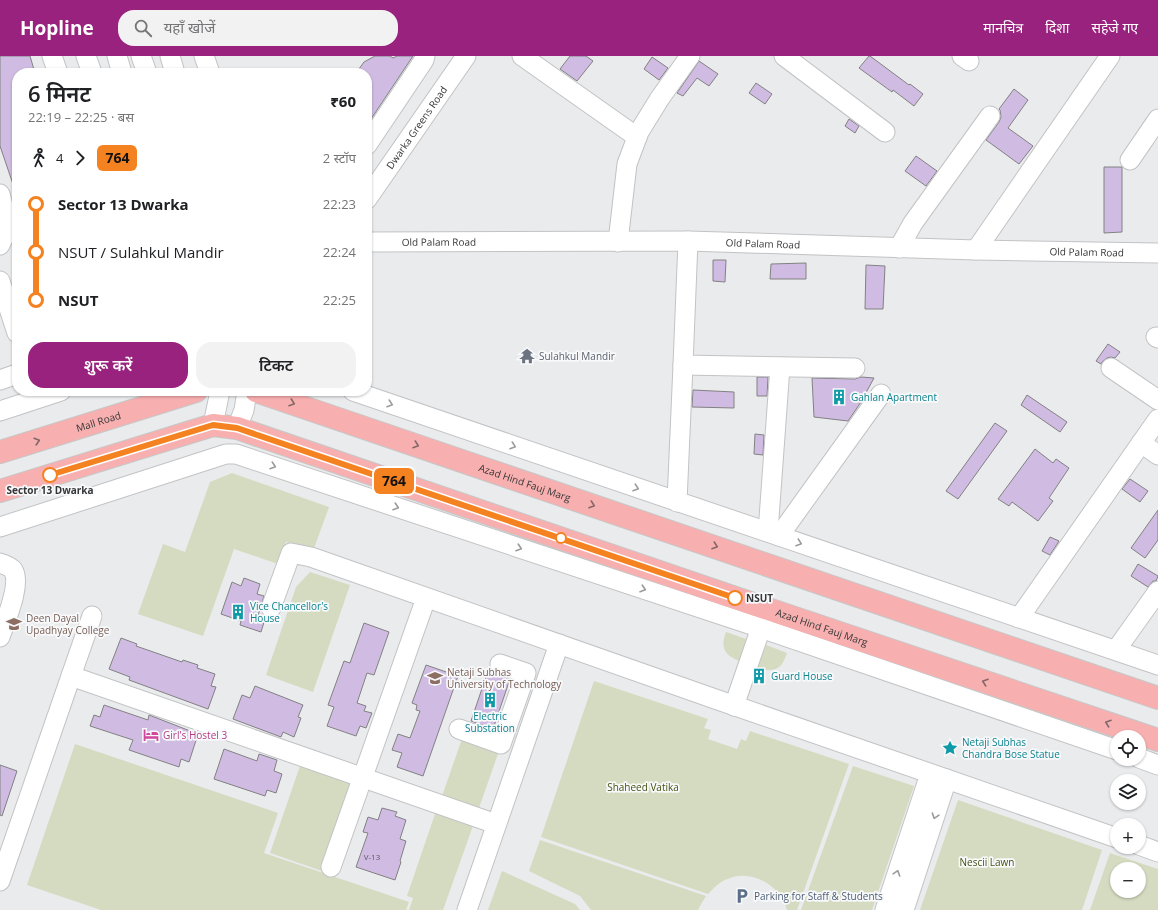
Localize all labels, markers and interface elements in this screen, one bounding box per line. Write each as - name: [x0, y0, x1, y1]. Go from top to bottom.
- search box: [118, 10, 398, 46]
- text: Hopline: [20, 15, 94, 41]
- icon: search: [132, 17, 154, 39]
- text: यहाँ खोजें: [164, 17, 215, 37]
- text: मानचित्र: [983, 18, 1023, 37]
- text: दिशा: [1045, 18, 1069, 37]
- text: सहेजे गए: [1091, 18, 1138, 37]
- text: 6 मिनट: [28, 78, 91, 108]
- street label: Dwarka Greens Road: [383, 83, 450, 172]
- text: ₹60: [330, 91, 356, 111]
- text: 22:19 – 22:25 · बस: [28, 108, 134, 126]
- icon: walk: [28, 147, 50, 169]
- icon: forward: [69, 147, 91, 169]
- text: 764: [105, 148, 129, 167]
- text: 4: [56, 149, 63, 167]
- text: 2 स्टॉप: [323, 149, 356, 167]
- text: Sector 13 Dwarka: [58, 194, 189, 214]
- text: 22:23: [323, 195, 356, 213]
- street label: Old Palam Road: [402, 235, 476, 249]
- street label: Old Palam Road: [726, 235, 800, 252]
- text: NSUT / Sulahkul Mandir: [58, 242, 224, 262]
- text: 22:24: [323, 243, 356, 261]
- street label: Old Palam Road: [1049, 244, 1124, 259]
- text: NSUT: [58, 290, 98, 310]
- text: 22:25: [323, 291, 356, 309]
- button: शुरू करें: [28, 342, 188, 388]
- button: टिकट: [196, 342, 356, 388]
- temple icon: Sulahkul Mandir: [518, 347, 536, 365]
- place label: Sulahkul Mandir: [539, 349, 615, 363]
- building icon: Gahlan Apartment: [830, 388, 848, 406]
- place label: Gahlan Apartment: [851, 390, 937, 404]
- one-way arrow: [289, 399, 296, 407]
- one-way arrow: [386, 399, 393, 407]
- street label: Mall Road: [74, 408, 122, 435]
- one-way arrow: [34, 437, 41, 445]
- one-way arrow: [412, 440, 419, 449]
- one-way arrow: [509, 441, 516, 449]
- street label: Azad Hind Fauj Marg: [477, 460, 573, 505]
- one-way arrow: [269, 461, 276, 470]
- marker: Sector 13 Dwarka: [42, 467, 58, 483]
- line badge: 764: [371, 468, 417, 494]
- text: 764: [382, 471, 406, 490]
- place label: Sector 13 Dwarka: [6, 483, 94, 497]
- one-way arrow: [632, 483, 639, 491]
- one-way arrow: [588, 500, 595, 508]
- one-way arrow: [392, 502, 399, 511]
- unlabelled marker: [555, 532, 567, 544]
- one-way arrow: [795, 538, 802, 547]
- one-way arrow: [711, 542, 718, 550]
- one-way arrow: [516, 543, 523, 552]
- one-way arrow: [639, 584, 646, 592]
- marker: NSUT: [727, 590, 743, 606]
- place label: NSUT: [746, 591, 773, 605]
- place label: Vice Chancellor's House: [250, 599, 328, 625]
- building icon: Vice Chancellor's House: [229, 603, 247, 621]
- street label: Azad Hind Fauj Marg: [774, 605, 870, 649]
- place label: Deen Dayal Upadhyay College: [26, 611, 110, 637]
- school or university icon: Deen Dayal Upadhyay College: [5, 615, 23, 633]
- place label: Netaji Subhas University of Technology: [447, 665, 562, 691]
- building icon: Guard House: [750, 667, 768, 685]
- school or university icon: Netaji Subhas University of Technology: [426, 669, 444, 687]
- place label: Guard House: [771, 669, 833, 683]
- one-way arrow: [981, 678, 988, 687]
- building icon: Electric Substation: [481, 691, 499, 709]
- place label: Electric Substation: [465, 709, 515, 735]
- one-way arrow: [1104, 719, 1111, 728]
- hotel icon: Girl's Hostel 3: [142, 726, 160, 744]
- place label: Girl's Hostel 3: [163, 728, 227, 742]
- map controls: [1110, 730, 1146, 898]
- button: locate: [1110, 730, 1146, 766]
- place label: Netaji Subhas Chandra Bose Statue: [962, 735, 1060, 761]
- place icon: Netaji Subhas Chandra Bose Statue: [941, 739, 959, 757]
- button: layers: [1110, 774, 1146, 810]
- park label: Shaheed Vatika: [607, 780, 679, 794]
- one-way arrow: [931, 813, 939, 820]
- button: +: [1110, 818, 1146, 854]
- house number: V-13: [364, 851, 381, 862]
- park label: Nescii Lawn: [959, 855, 1015, 869]
- button: −: [1110, 862, 1146, 898]
- one-way arrow: [892, 870, 901, 877]
- parking icon: Parking for Staff & Students: [733, 887, 751, 905]
- place label: Parking for Staff & Students: [754, 889, 883, 903]

